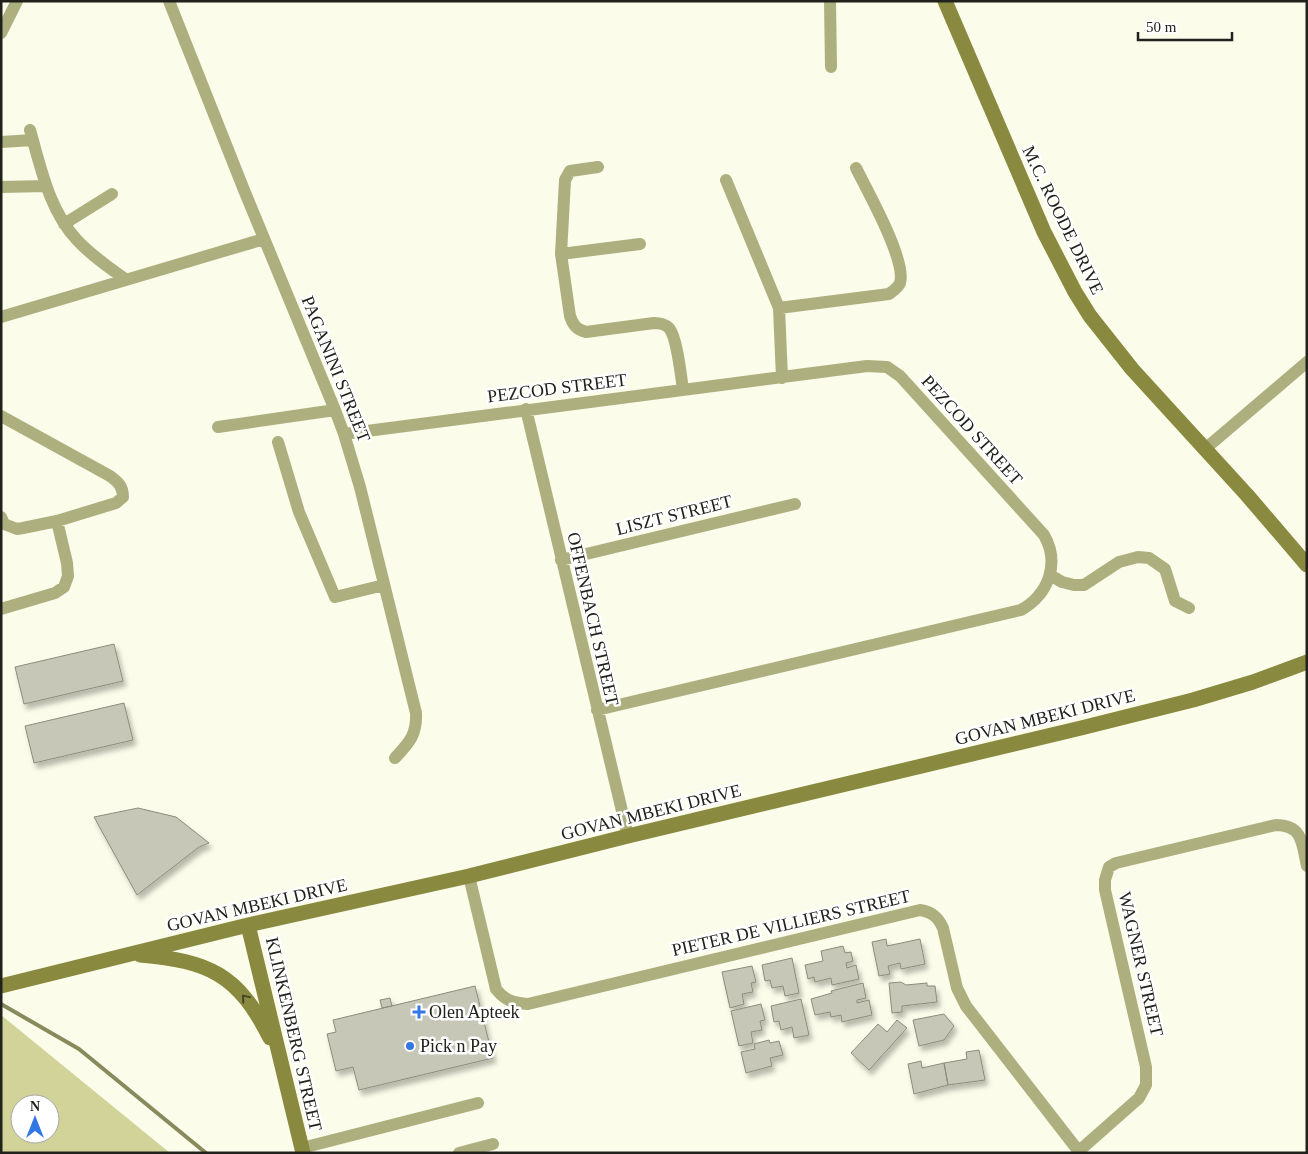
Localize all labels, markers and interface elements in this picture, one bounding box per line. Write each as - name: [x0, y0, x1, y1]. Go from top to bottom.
- scale bar: [1138, 10, 1232, 42]
- text: 50 m: [1146, 19, 1177, 35]
- street label: M.C. ROODE DRIVE: [1018, 142, 1108, 298]
- street label: PAGANINI STREET: [298, 293, 374, 445]
- street label: PEZCOD STREET: [486, 370, 628, 406]
- street label: PEZCOD STREET: [918, 371, 1026, 489]
- street label: LISZT STREET: [614, 491, 734, 539]
- street label: OFFENBACH STREET: [563, 530, 623, 708]
- street label: GOVAN MBEKI DRIVE: [953, 685, 1137, 749]
- street label: GOVAN MBEKI DRIVE: [559, 780, 743, 844]
- street label: GOVAN MBEKI DRIVE: [165, 874, 349, 936]
- street label: PIETER DE VILLIERS STREET: [670, 886, 912, 960]
- street label: WAGNER STREET: [1115, 890, 1167, 1038]
- street label: KLINKENBERG STREET: [262, 935, 326, 1133]
- one-way arrow: [243, 995, 251, 1004]
- place label: Olen Apteek: [429, 1002, 519, 1022]
- marker: Olen Apteek: [413, 1006, 425, 1018]
- place label: Pick n Pay: [420, 1036, 497, 1056]
- marker: Pick n Pay: [404, 1040, 416, 1052]
- north arrow: [10, 1094, 60, 1144]
- text: N: [30, 1099, 40, 1114]

